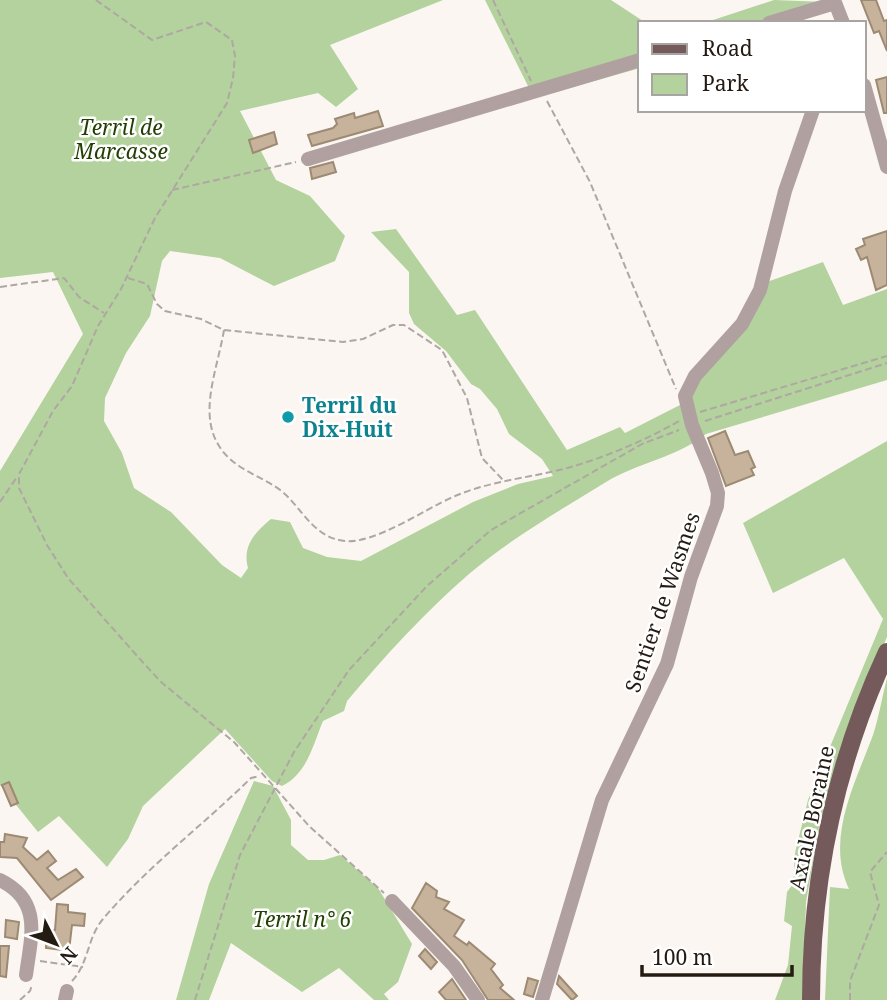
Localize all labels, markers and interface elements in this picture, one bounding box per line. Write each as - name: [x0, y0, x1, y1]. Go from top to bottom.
- legend: [638, 21, 866, 112]
- text: Road: [702, 34, 753, 62]
- text: Park: [702, 69, 749, 97]
- park label: Terril de Marcasse: [73, 113, 168, 165]
- place label: Terril du Dix-Huit: [302, 391, 397, 443]
- marker: Terril du Dix-Huit: [280, 409, 296, 425]
- street label: Sentier de Wasmes: [618, 508, 706, 696]
- street label: Axiale Boraine: [782, 743, 840, 893]
- park label: Terril n° 6: [253, 905, 352, 933]
- north arrow: [21, 909, 91, 979]
- scale bar: [642, 934, 792, 978]
- text: N: [54, 941, 83, 970]
- text: 100 m: [652, 943, 713, 971]

